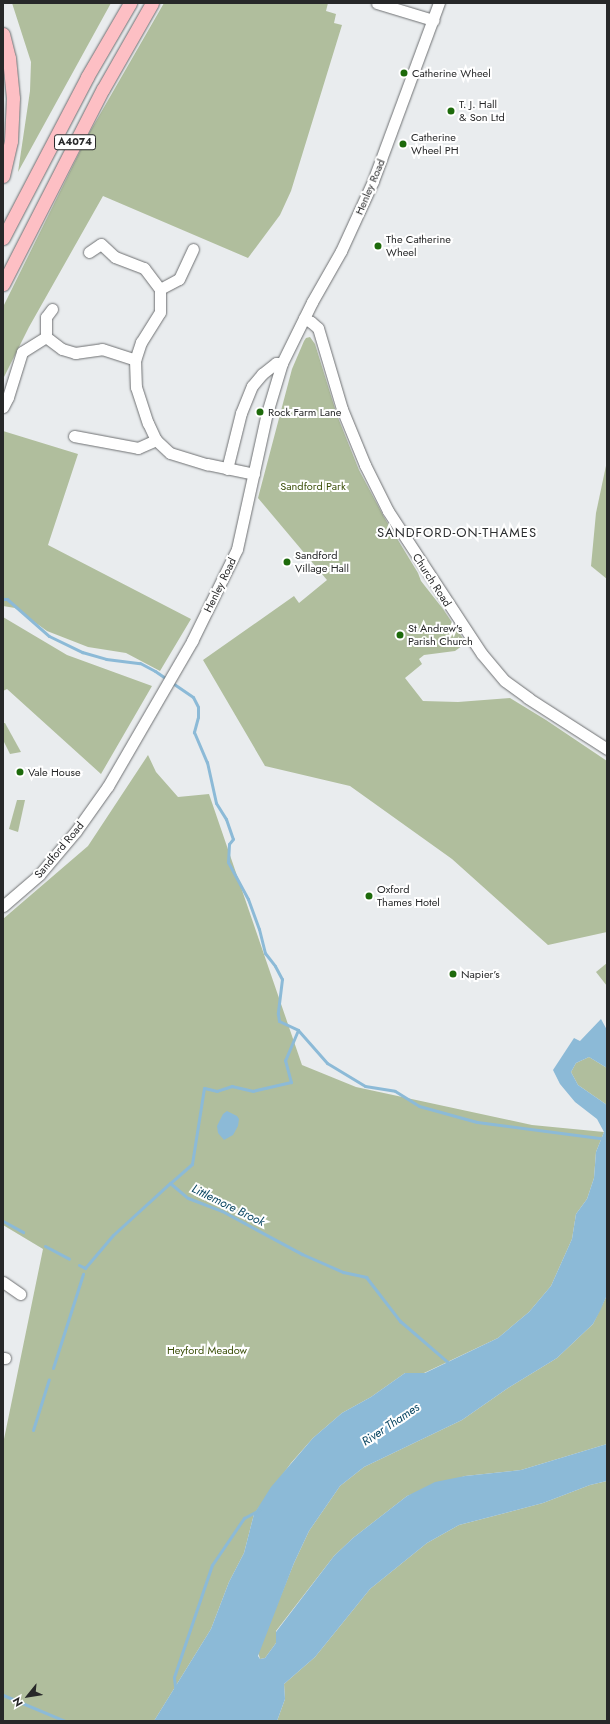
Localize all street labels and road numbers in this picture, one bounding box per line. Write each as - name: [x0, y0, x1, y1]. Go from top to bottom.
- road number: A4074: [54, 134, 96, 150]
- street label: Henley Road: [352, 157, 388, 217]
- street label: Church Road: [410, 551, 454, 609]
- street label: Henley Road: [201, 556, 239, 614]
- street label: Sandford Road: [32, 819, 86, 881]

